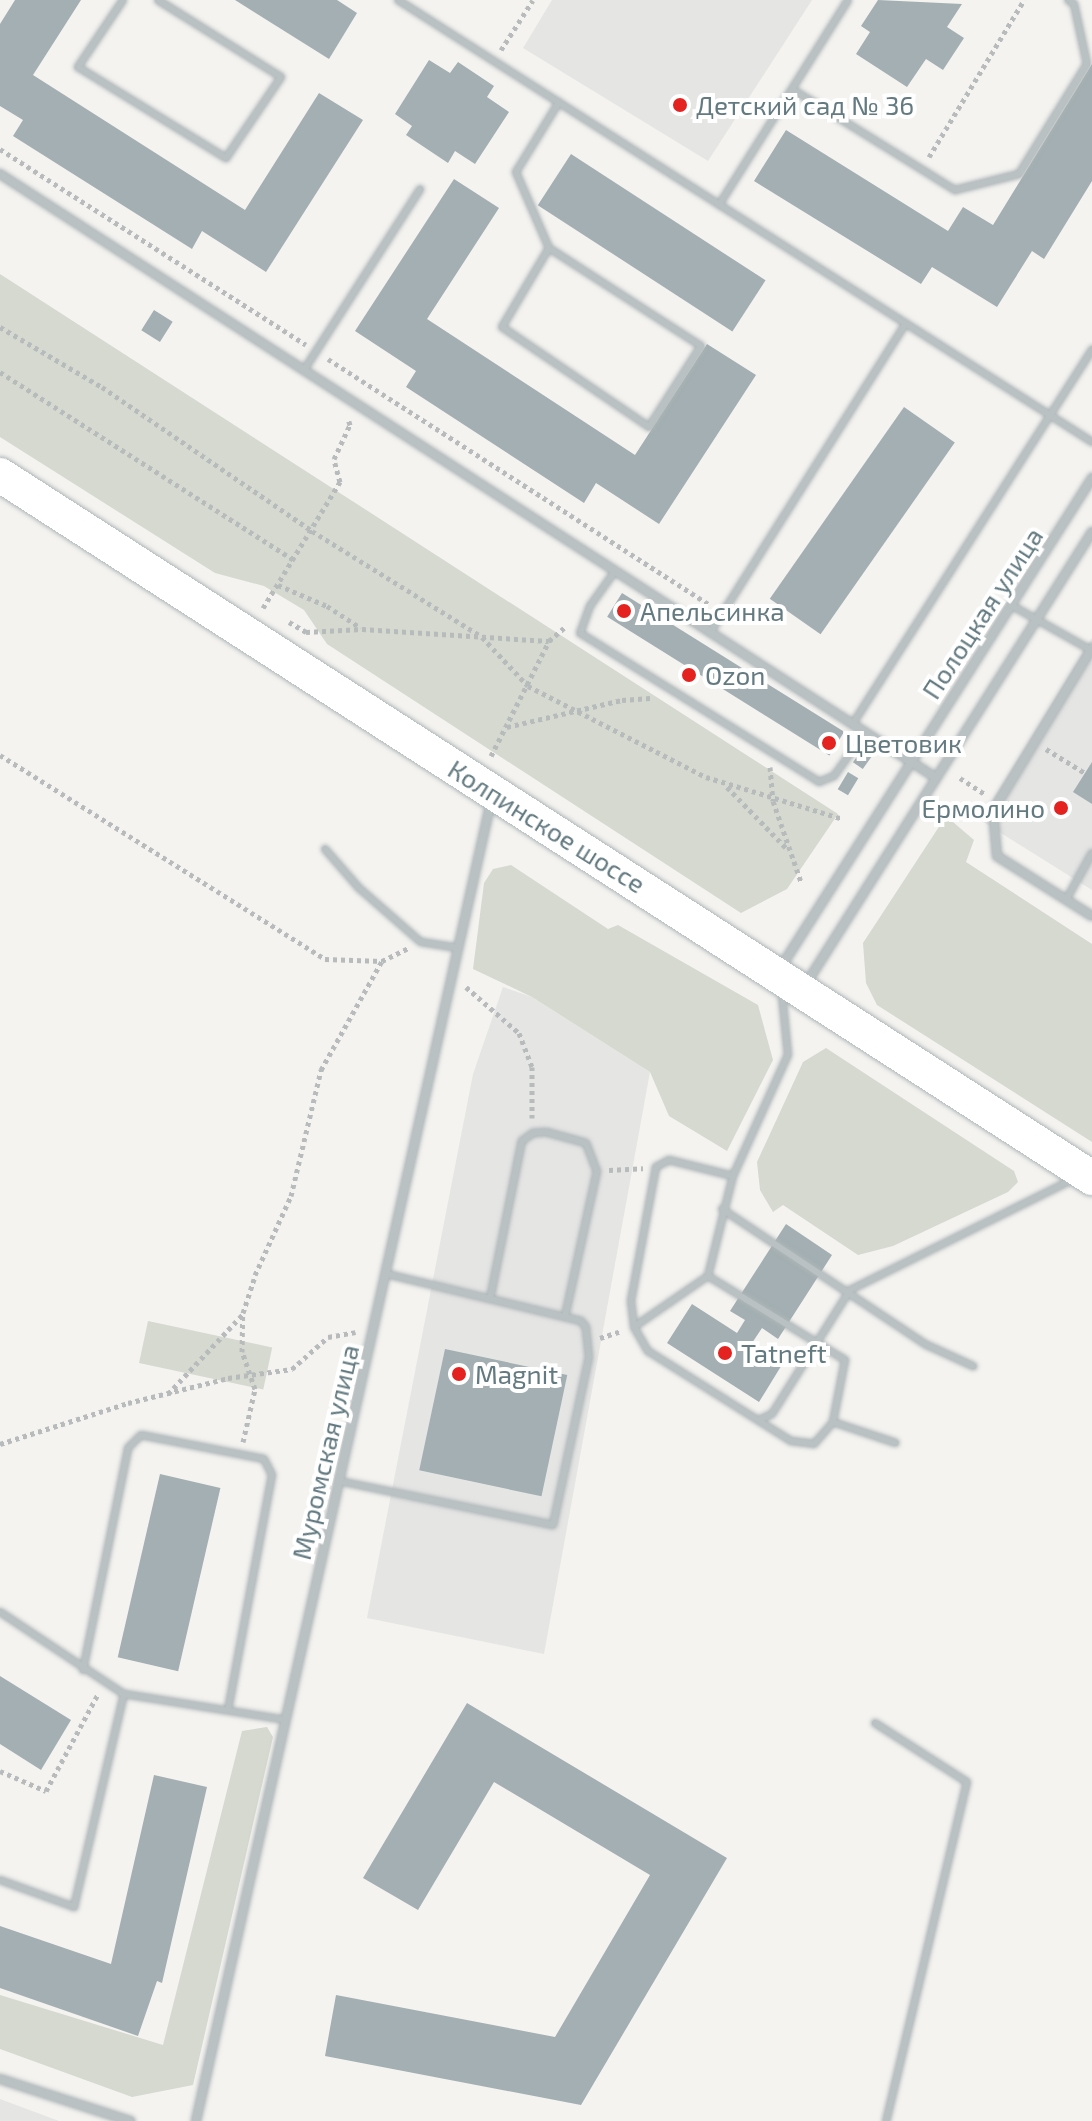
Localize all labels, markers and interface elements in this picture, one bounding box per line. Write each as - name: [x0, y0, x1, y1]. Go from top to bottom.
- place label: Детский сад № 36: [696, 89, 914, 121]
- marker: Детский сад № 36: [671, 96, 689, 114]
- street label: Полоцкая улица: [915, 522, 1049, 704]
- place label: Апельсинка: [640, 595, 785, 627]
- marker: Апельсинка: [615, 602, 633, 620]
- place label: Ozon: [705, 659, 765, 691]
- marker: Ozon: [680, 666, 698, 684]
- place label: Цветовик: [845, 727, 962, 759]
- marker: Цветовик: [820, 734, 838, 752]
- street label: Колпинское шоссе: [443, 753, 651, 899]
- place label: Ермолино: [921, 792, 1045, 824]
- marker: Ермолино: [1052, 799, 1070, 817]
- place label: Tatneft: [741, 1337, 827, 1369]
- street label: Муромская улица: [285, 1341, 365, 1563]
- marker: Tatneft: [716, 1344, 734, 1362]
- place label: Magnit: [475, 1358, 558, 1390]
- marker: Magnit: [450, 1365, 468, 1383]

